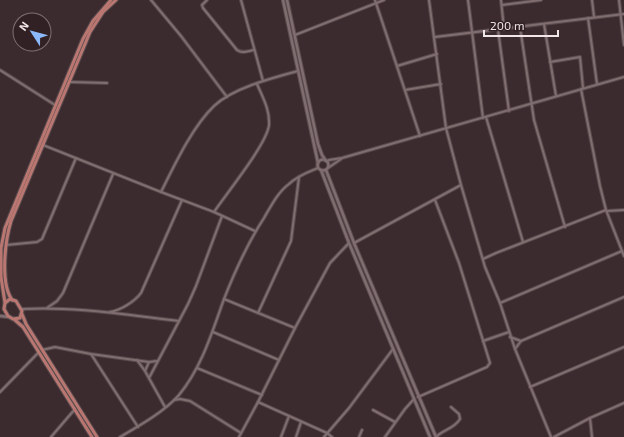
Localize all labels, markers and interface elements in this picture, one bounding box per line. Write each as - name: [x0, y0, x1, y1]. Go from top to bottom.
- north arrow: [12, 12, 52, 52]
- scale bar: [484, 12, 558, 38]
- text: 200 m: [490, 18, 524, 32]
- text: N: [16, 19, 31, 33]

